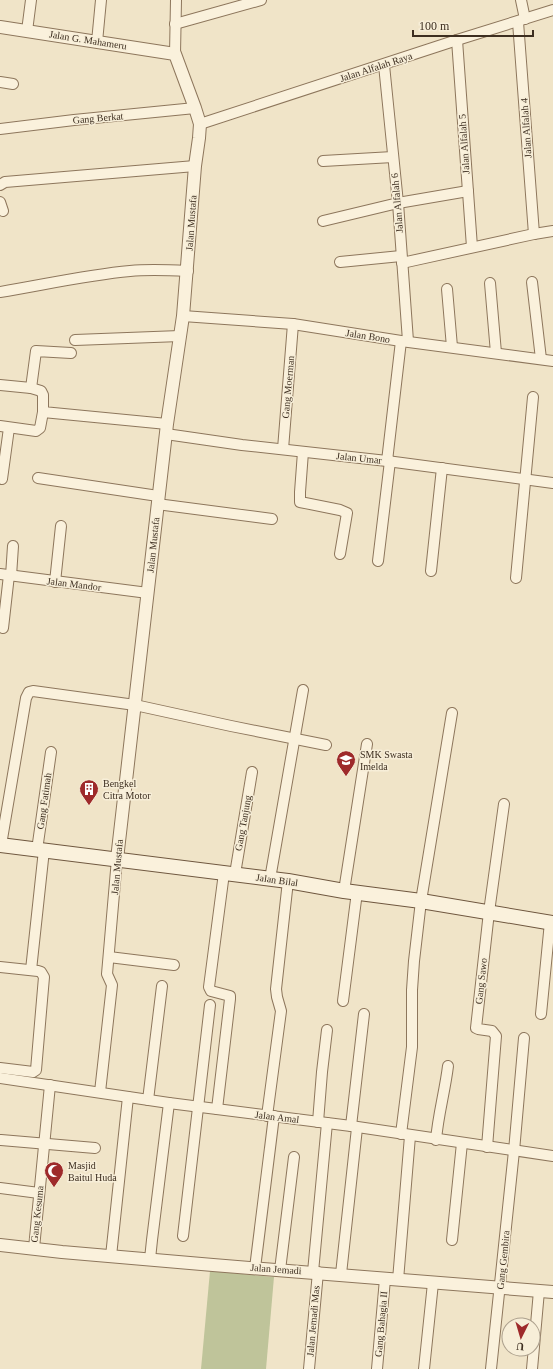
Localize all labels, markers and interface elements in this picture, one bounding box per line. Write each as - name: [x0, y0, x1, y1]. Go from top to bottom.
- scale bar: [413, 12, 533, 38]
- text: 100 m: [419, 19, 450, 33]
- street label: Jalan G. Mahameru: [48, 28, 128, 52]
- street label: Jalan Alfalah Raya: [338, 50, 414, 84]
- street label: Jalan Alfalah 4: [518, 98, 534, 158]
- street label: Gang Berkat: [72, 110, 124, 126]
- street label: Jalan Alfalah 5: [456, 114, 472, 174]
- street label: Jalan Alfalah 6: [389, 173, 405, 233]
- street label: Jalan Mustafa: [184, 194, 198, 251]
- street label: Jalan Bono: [345, 327, 391, 345]
- street label: Gang Moerman: [280, 355, 296, 419]
- street label: Jalan Umar: [336, 450, 383, 466]
- street label: Jalan Mustafa: [145, 516, 161, 573]
- street label: Jalan Mandor: [46, 575, 102, 593]
- school or university icon: SMK Swasta Imelda: [335, 749, 357, 777]
- place label: SMK Swasta Imelda: [360, 749, 413, 772]
- street label: Gang Fatimah: [35, 772, 53, 830]
- building icon: Bengkel Citra Motor: [78, 778, 100, 806]
- place label: Bengkel Citra Motor: [103, 778, 151, 801]
- street label: Gang Tanjung: [233, 794, 253, 852]
- street label: Jalan Mustafa: [109, 838, 125, 895]
- street label: Jalan Bilal: [255, 872, 299, 888]
- street label: Gang Sawo: [473, 957, 489, 1005]
- street label: Jalan Amal: [254, 1109, 300, 1125]
- mosque icon: Masjid Baitul Huda: [43, 1160, 65, 1188]
- place label: Masjid Baitul Huda: [68, 1160, 117, 1183]
- street label: Gang Kesuma: [29, 1185, 46, 1243]
- street label: Gang Gembira: [494, 1229, 512, 1290]
- street label: Jalan Jemadi: [250, 1262, 302, 1276]
- street label: Jalan Jemadi Mas: [304, 1285, 322, 1357]
- street label: Gang Bahagia II: [373, 1291, 389, 1357]
- north arrow: [501, 1317, 541, 1357]
- text: U: [516, 1341, 525, 1353]

